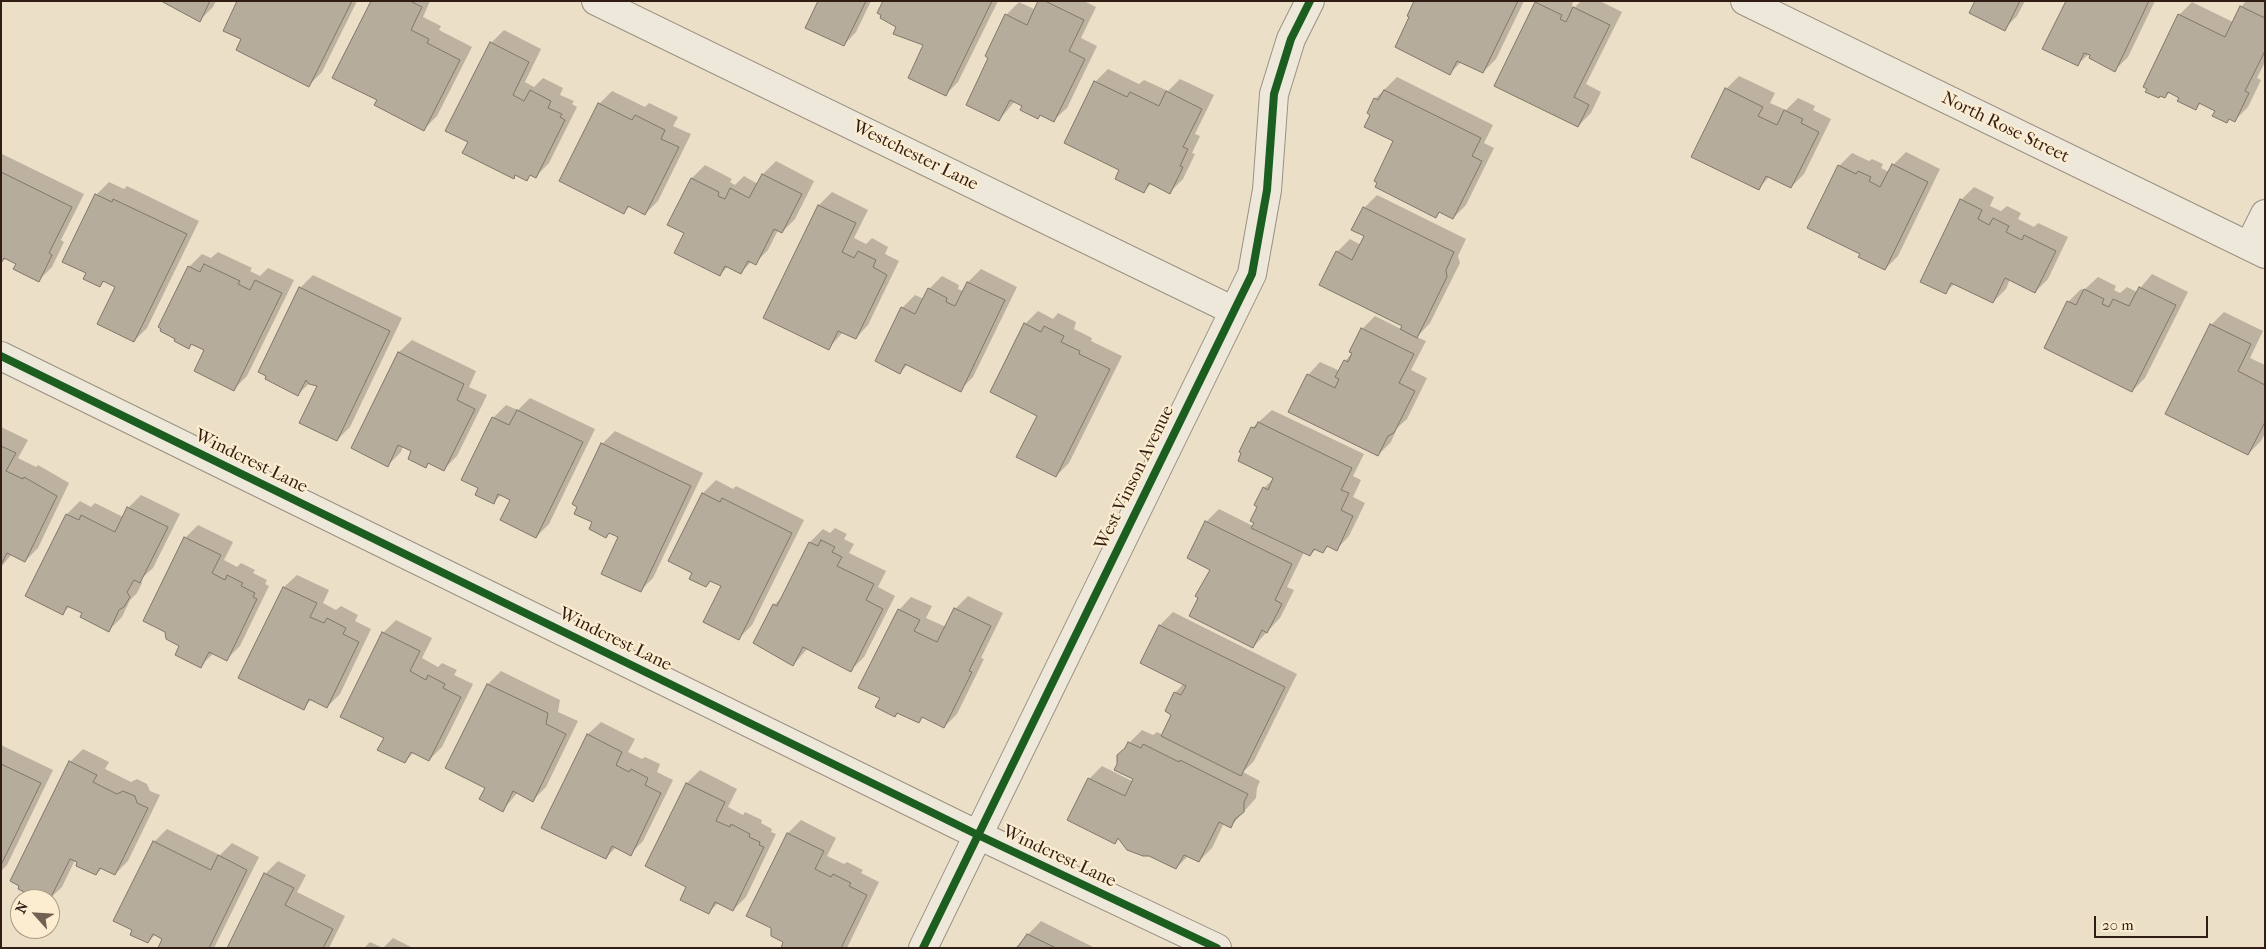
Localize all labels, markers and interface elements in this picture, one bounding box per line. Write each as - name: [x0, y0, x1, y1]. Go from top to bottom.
- street label: North Rose Street: [1938, 88, 2072, 168]
- street label: Westchester Lane: [849, 116, 981, 196]
- street label: West Vinson Avenue: [1091, 402, 1179, 554]
- street label: Windcrest Lane: [191, 425, 311, 499]
- street label: Windcrest Lane: [555, 603, 675, 677]
- street label: Windcrest Lane: [999, 821, 1119, 893]
- north arrow: [10, 889, 60, 939]
- text: N: [12, 899, 32, 916]
- scale bar: [2096, 906, 2210, 938]
- text: 20 m: [2102, 916, 2134, 934]

